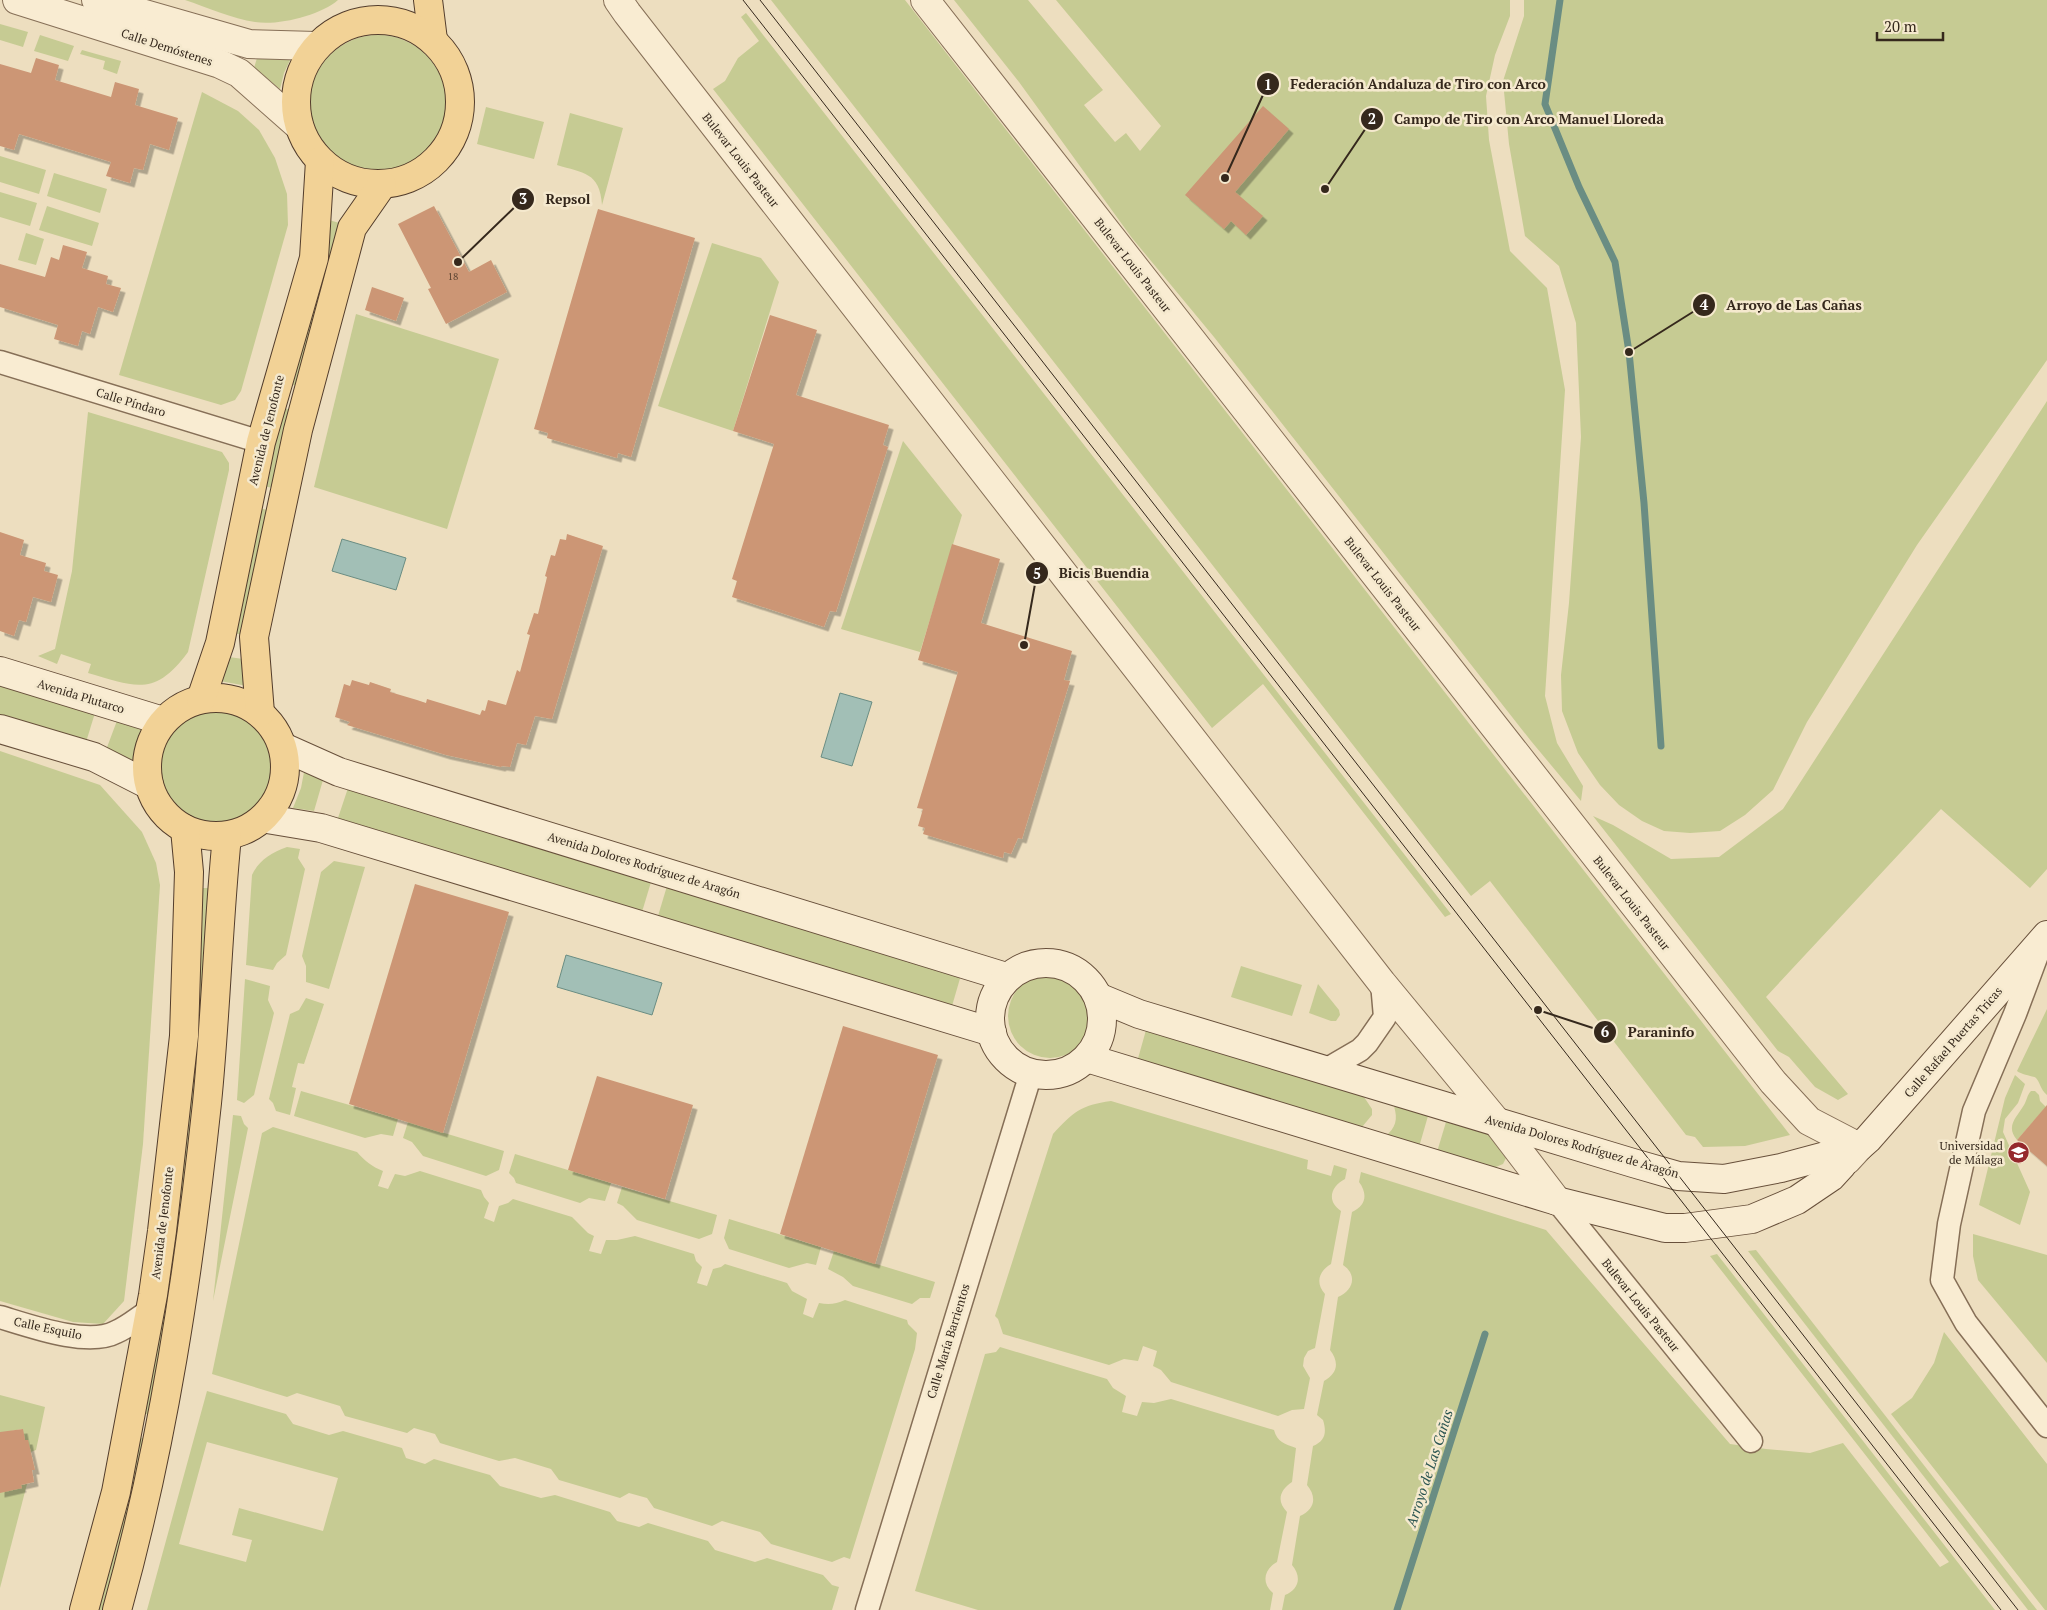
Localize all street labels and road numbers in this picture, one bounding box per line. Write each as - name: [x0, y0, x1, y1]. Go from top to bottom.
- street label: Calle Demóstenes: [119, 25, 215, 69]
- street label: Bulevar Louis Pasteur: [700, 110, 783, 210]
- street label: Bulevar Louis Pasteur: [1092, 215, 1175, 315]
- street label: Avenida de Jenofonte: [245, 373, 287, 487]
- street label: Calle Píndaro: [94, 384, 168, 420]
- street label: Bulevar Louis Pasteur: [1342, 534, 1425, 634]
- street label: Avenida Plutarco: [36, 676, 127, 716]
- street label: Avenida Dolores Rodríguez de Aragón: [546, 828, 742, 902]
- street label: Bulevar Louis Pasteur: [1591, 853, 1674, 953]
- street label: Calle Rafael Puertas Tricas: [1901, 984, 2005, 1100]
- street label: Avenida Dolores Rodríguez de Aragón: [1483, 1111, 1681, 1181]
- street label: Avenida de Jenofonte: [148, 1166, 176, 1280]
- street label: Bulevar Louis Pasteur: [1599, 1255, 1683, 1355]
- street label: Calle María Barrientos: [923, 1282, 973, 1400]
- street label: Calle Esquilo: [12, 1313, 84, 1343]

